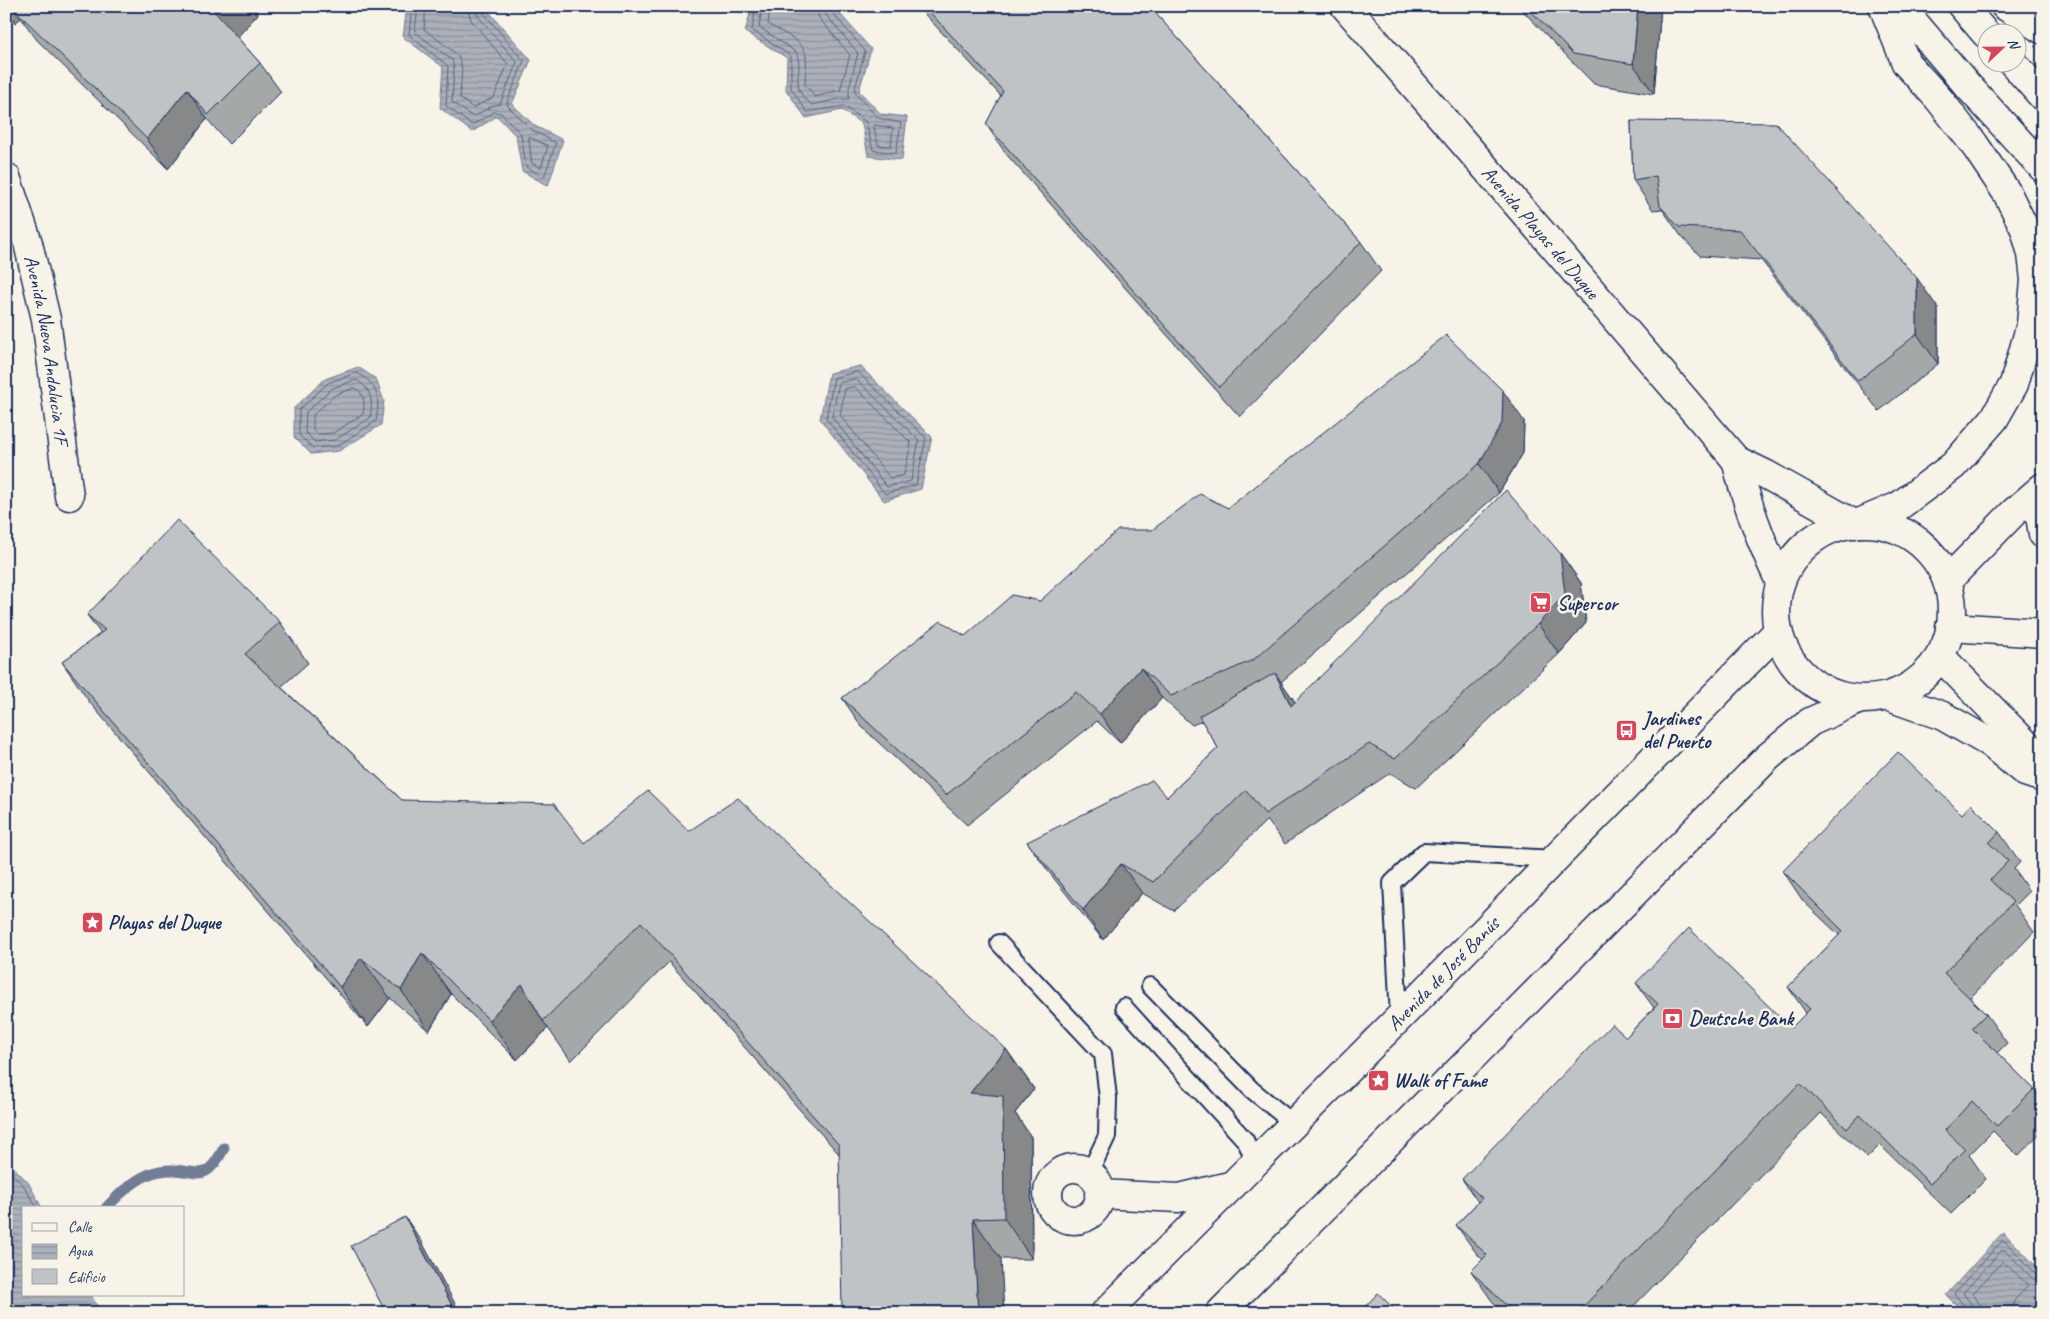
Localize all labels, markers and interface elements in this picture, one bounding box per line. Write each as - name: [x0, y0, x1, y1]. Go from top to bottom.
- north arrow: [1976, 22, 2026, 72]
- text: N: [2004, 36, 2024, 53]
- street label: Avenida Playas del Duque: [1476, 160, 1606, 305]
- street label: Avenida Nueva Andalucia 1F: [19, 253, 75, 449]
- supermarket icon: Supercor: [1529, 591, 1553, 615]
- place label: Supercor: [1557, 591, 1620, 616]
- place label: Jardines del Puerto: [1641, 706, 1712, 754]
- bus stop icon: Jardines del Puerto: [1615, 718, 1639, 742]
- place icon: Playas del Duque: [80, 910, 104, 934]
- place label: Playas del Duque: [108, 910, 222, 936]
- street label: Avenida de José Banús: [1381, 910, 1506, 1036]
- bank icon: Deutsche Bank: [1661, 1006, 1685, 1030]
- place label: Deutsche Bank: [1689, 1006, 1795, 1031]
- place icon: Walk of Fame: [1366, 1068, 1390, 1092]
- place label: Walk of Fame: [1394, 1068, 1489, 1093]
- legend: [22, 1206, 185, 1296]
- text: Calle: [68, 1218, 93, 1237]
- text: Agua: [68, 1242, 93, 1261]
- text: Edificio: [68, 1268, 106, 1287]

